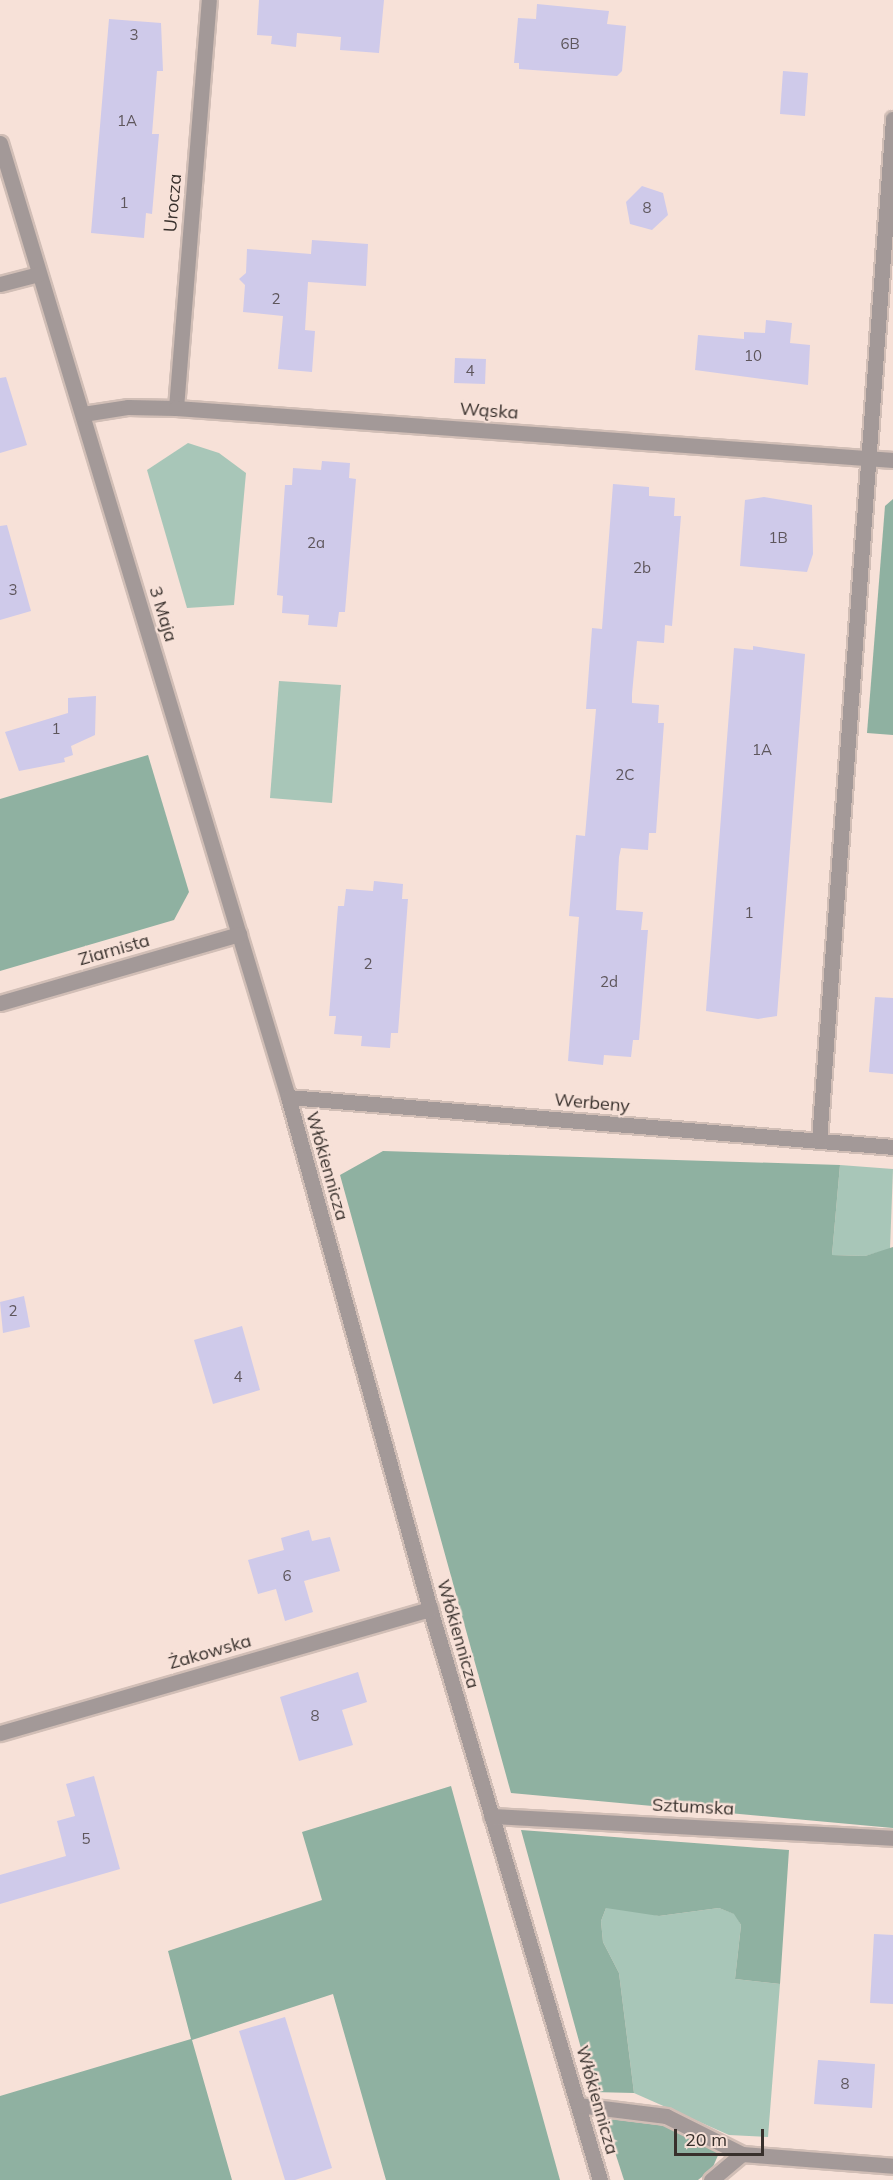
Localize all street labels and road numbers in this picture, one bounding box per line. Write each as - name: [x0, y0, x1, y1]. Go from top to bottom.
- street label: Urocza: [160, 173, 186, 233]
- street label: Wąska: [459, 398, 519, 424]
- street label: 3 Maja: [144, 584, 182, 644]
- street label: Ziarnista: [76, 930, 152, 970]
- street label: Werbeny: [553, 1089, 631, 1117]
- street label: Włókiennicza: [301, 1109, 353, 1223]
- street label: Włókiennicza: [432, 1577, 484, 1691]
- street label: Żakowska: [166, 1630, 254, 1674]
- street label: Sztumska: [652, 1794, 734, 1820]
- street label: Włókiennicza: [571, 2043, 623, 2157]

